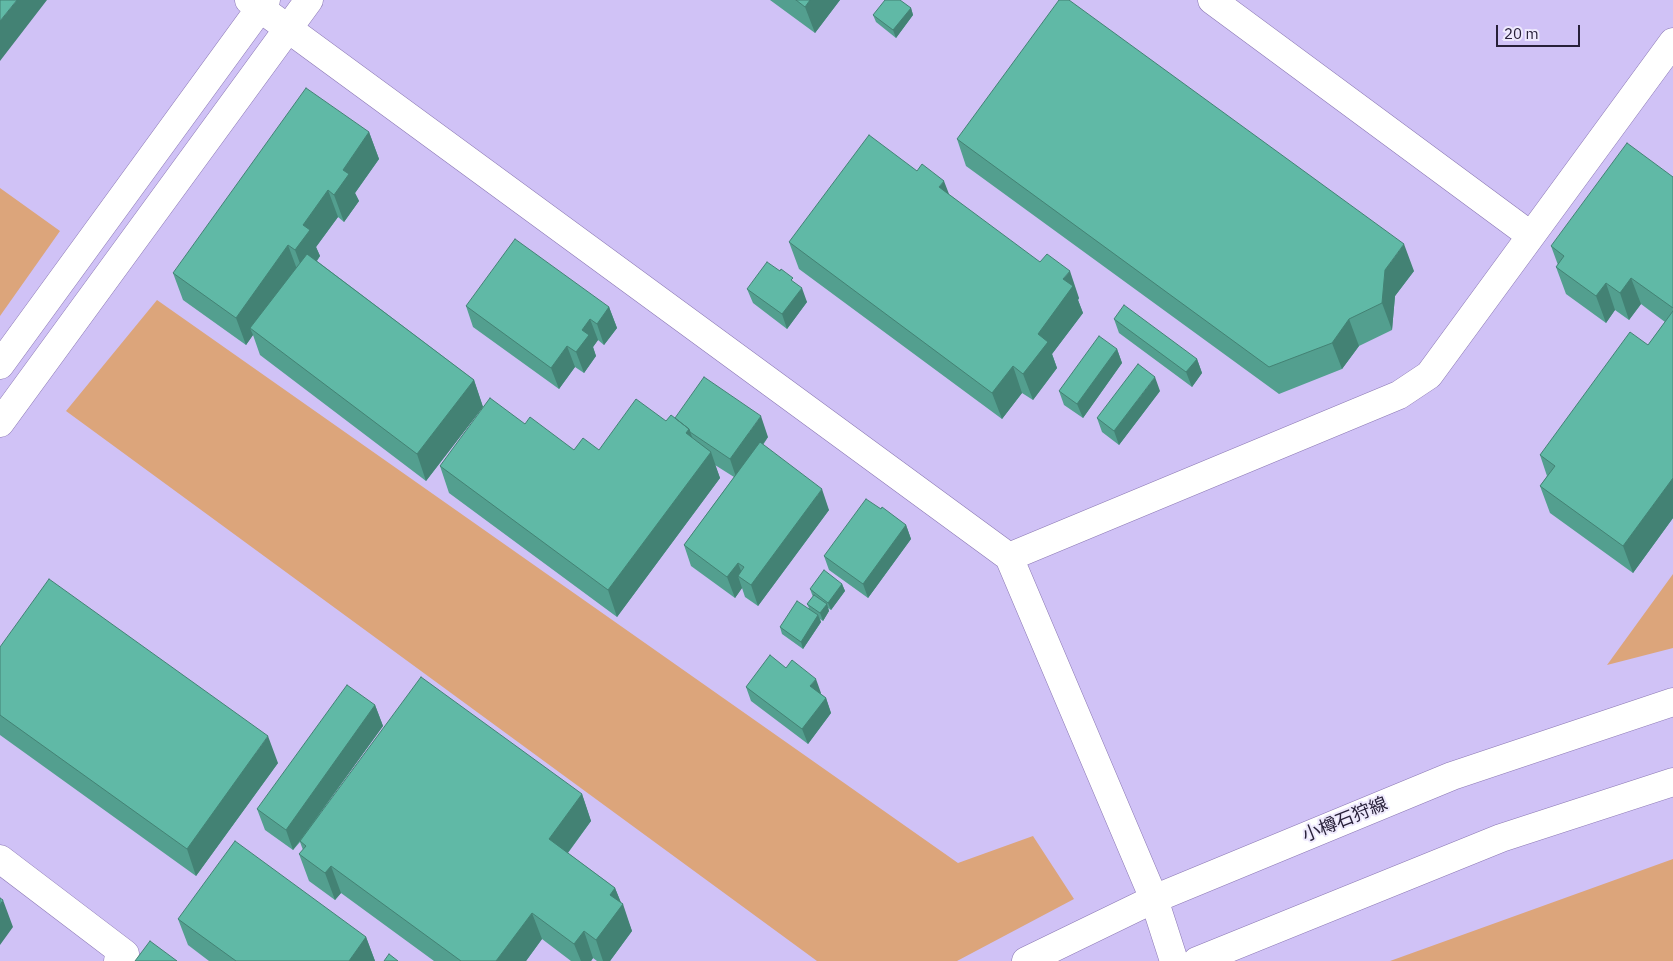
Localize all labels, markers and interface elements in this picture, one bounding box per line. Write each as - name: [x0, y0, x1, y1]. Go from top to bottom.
- scale bar: [1498, 15, 1582, 47]
- text: 20 m: [1504, 24, 1539, 43]
- street label: 小樽石狩線: [1299, 793, 1391, 847]

